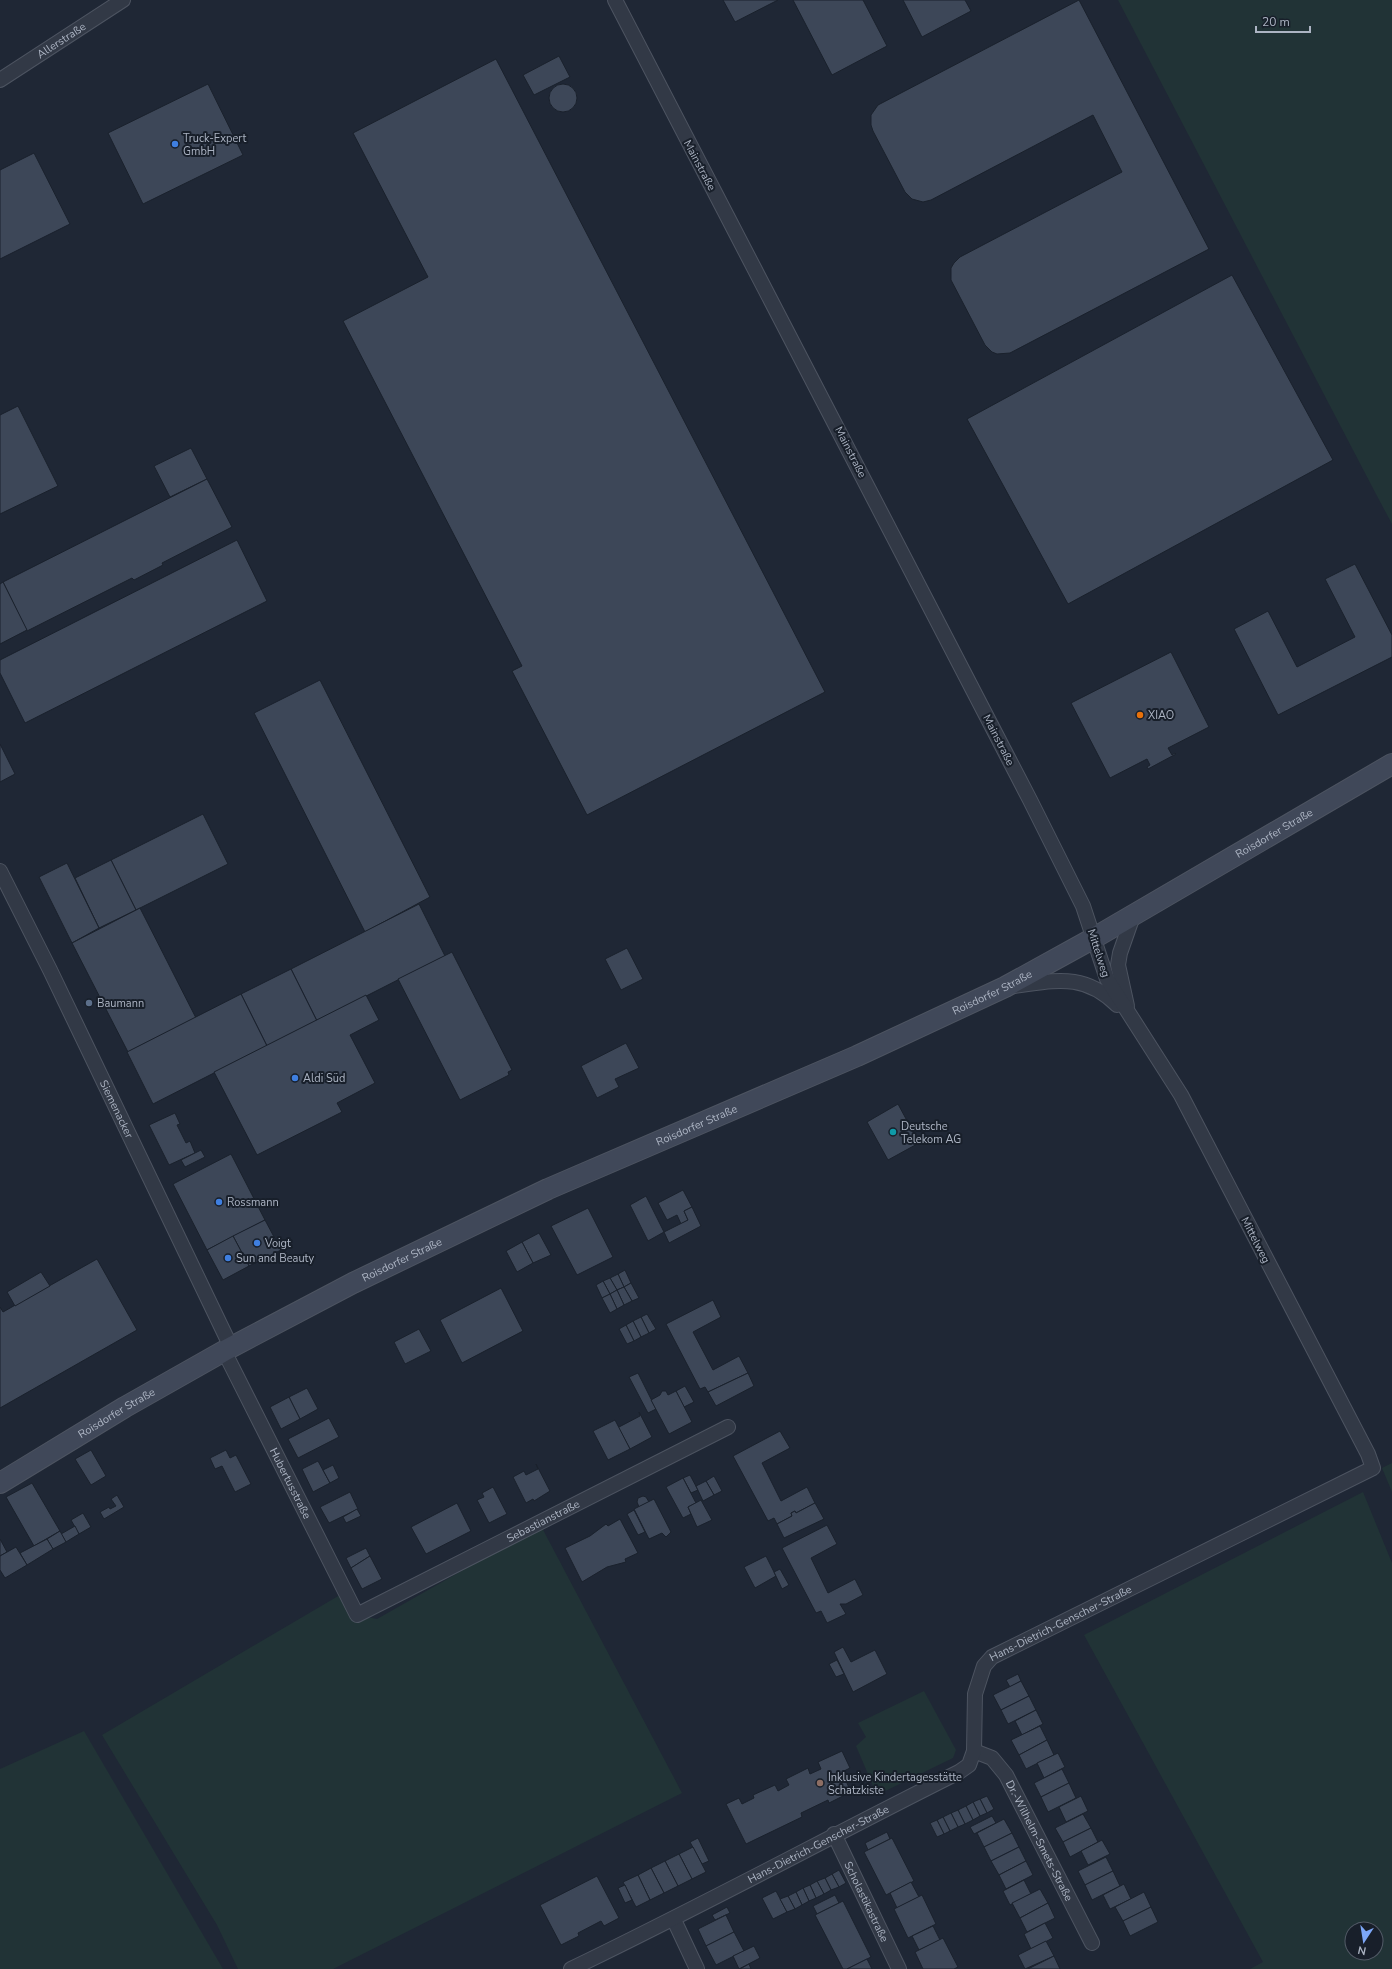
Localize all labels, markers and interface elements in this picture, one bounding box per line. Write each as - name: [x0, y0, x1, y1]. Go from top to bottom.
- scale bar: [1256, 8, 1310, 34]
- text: 20 m: [1262, 14, 1290, 30]
- street label: Allerstraße: [34, 19, 89, 62]
- place label: Truck-Expert GmbH: [183, 131, 247, 159]
- street label: Mainstraße: [680, 137, 719, 193]
- marker: Truck-Expert GmbH: [170, 139, 180, 149]
- street label: Mainstraße: [831, 424, 870, 480]
- place label: XIAO: [1148, 708, 1174, 723]
- marker: XIAO: [1135, 710, 1145, 720]
- street label: Mainstraße: [979, 712, 1018, 768]
- street label: Roisdorfer Straße: [1233, 805, 1316, 862]
- street label: Mittelweg: [1084, 927, 1113, 979]
- street label: Roisdorfer Straße: [950, 967, 1035, 1019]
- place label: Baumann: [97, 996, 144, 1011]
- marker: Baumann: [84, 998, 94, 1008]
- place label: Aldi Süd: [303, 1071, 345, 1086]
- marker: Aldi Süd: [290, 1073, 300, 1083]
- street label: Siemenacker: [96, 1078, 137, 1141]
- street label: Roisdorfer Straße: [654, 1101, 740, 1150]
- place label: Deutsche Telekom AG: [901, 1119, 961, 1147]
- marker: Deutsche Telekom AG: [888, 1127, 898, 1137]
- place label: Rossmann: [227, 1195, 279, 1210]
- marker: Rossmann: [214, 1197, 224, 1207]
- street label: Mittelweg: [1238, 1215, 1274, 1266]
- street label: Roisdorfer Straße: [359, 1234, 445, 1286]
- place label: Voigt: [264, 1236, 291, 1251]
- marker: Voigt: [252, 1238, 262, 1248]
- place label: Sun and Beauty: [236, 1251, 315, 1266]
- marker: Sun and Beauty: [223, 1253, 233, 1263]
- street label: Roisdorfer Straße: [75, 1384, 158, 1442]
- street label: Hubertusstraße: [266, 1445, 314, 1522]
- street label: Sebastianstraße: [504, 1496, 582, 1546]
- street label: Hans-Dietrich-Genscher-Straße: [987, 1582, 1134, 1665]
- place label: Inklusive Kindertagesstätte Schatzkiste: [828, 1770, 962, 1798]
- marker: Inklusive Kindertagesstätte Schatzkiste: [815, 1778, 825, 1788]
- street label: Dr.-Wilhelm-Smets-Straße: [1002, 1778, 1076, 1904]
- street label: Hans-Dietrich-Genscher-Straße: [745, 1802, 892, 1887]
- street label: Scholastikastraße: [840, 1859, 892, 1945]
- north arrow: [1344, 1921, 1384, 1961]
- text: N: [1356, 1942, 1368, 1958]

